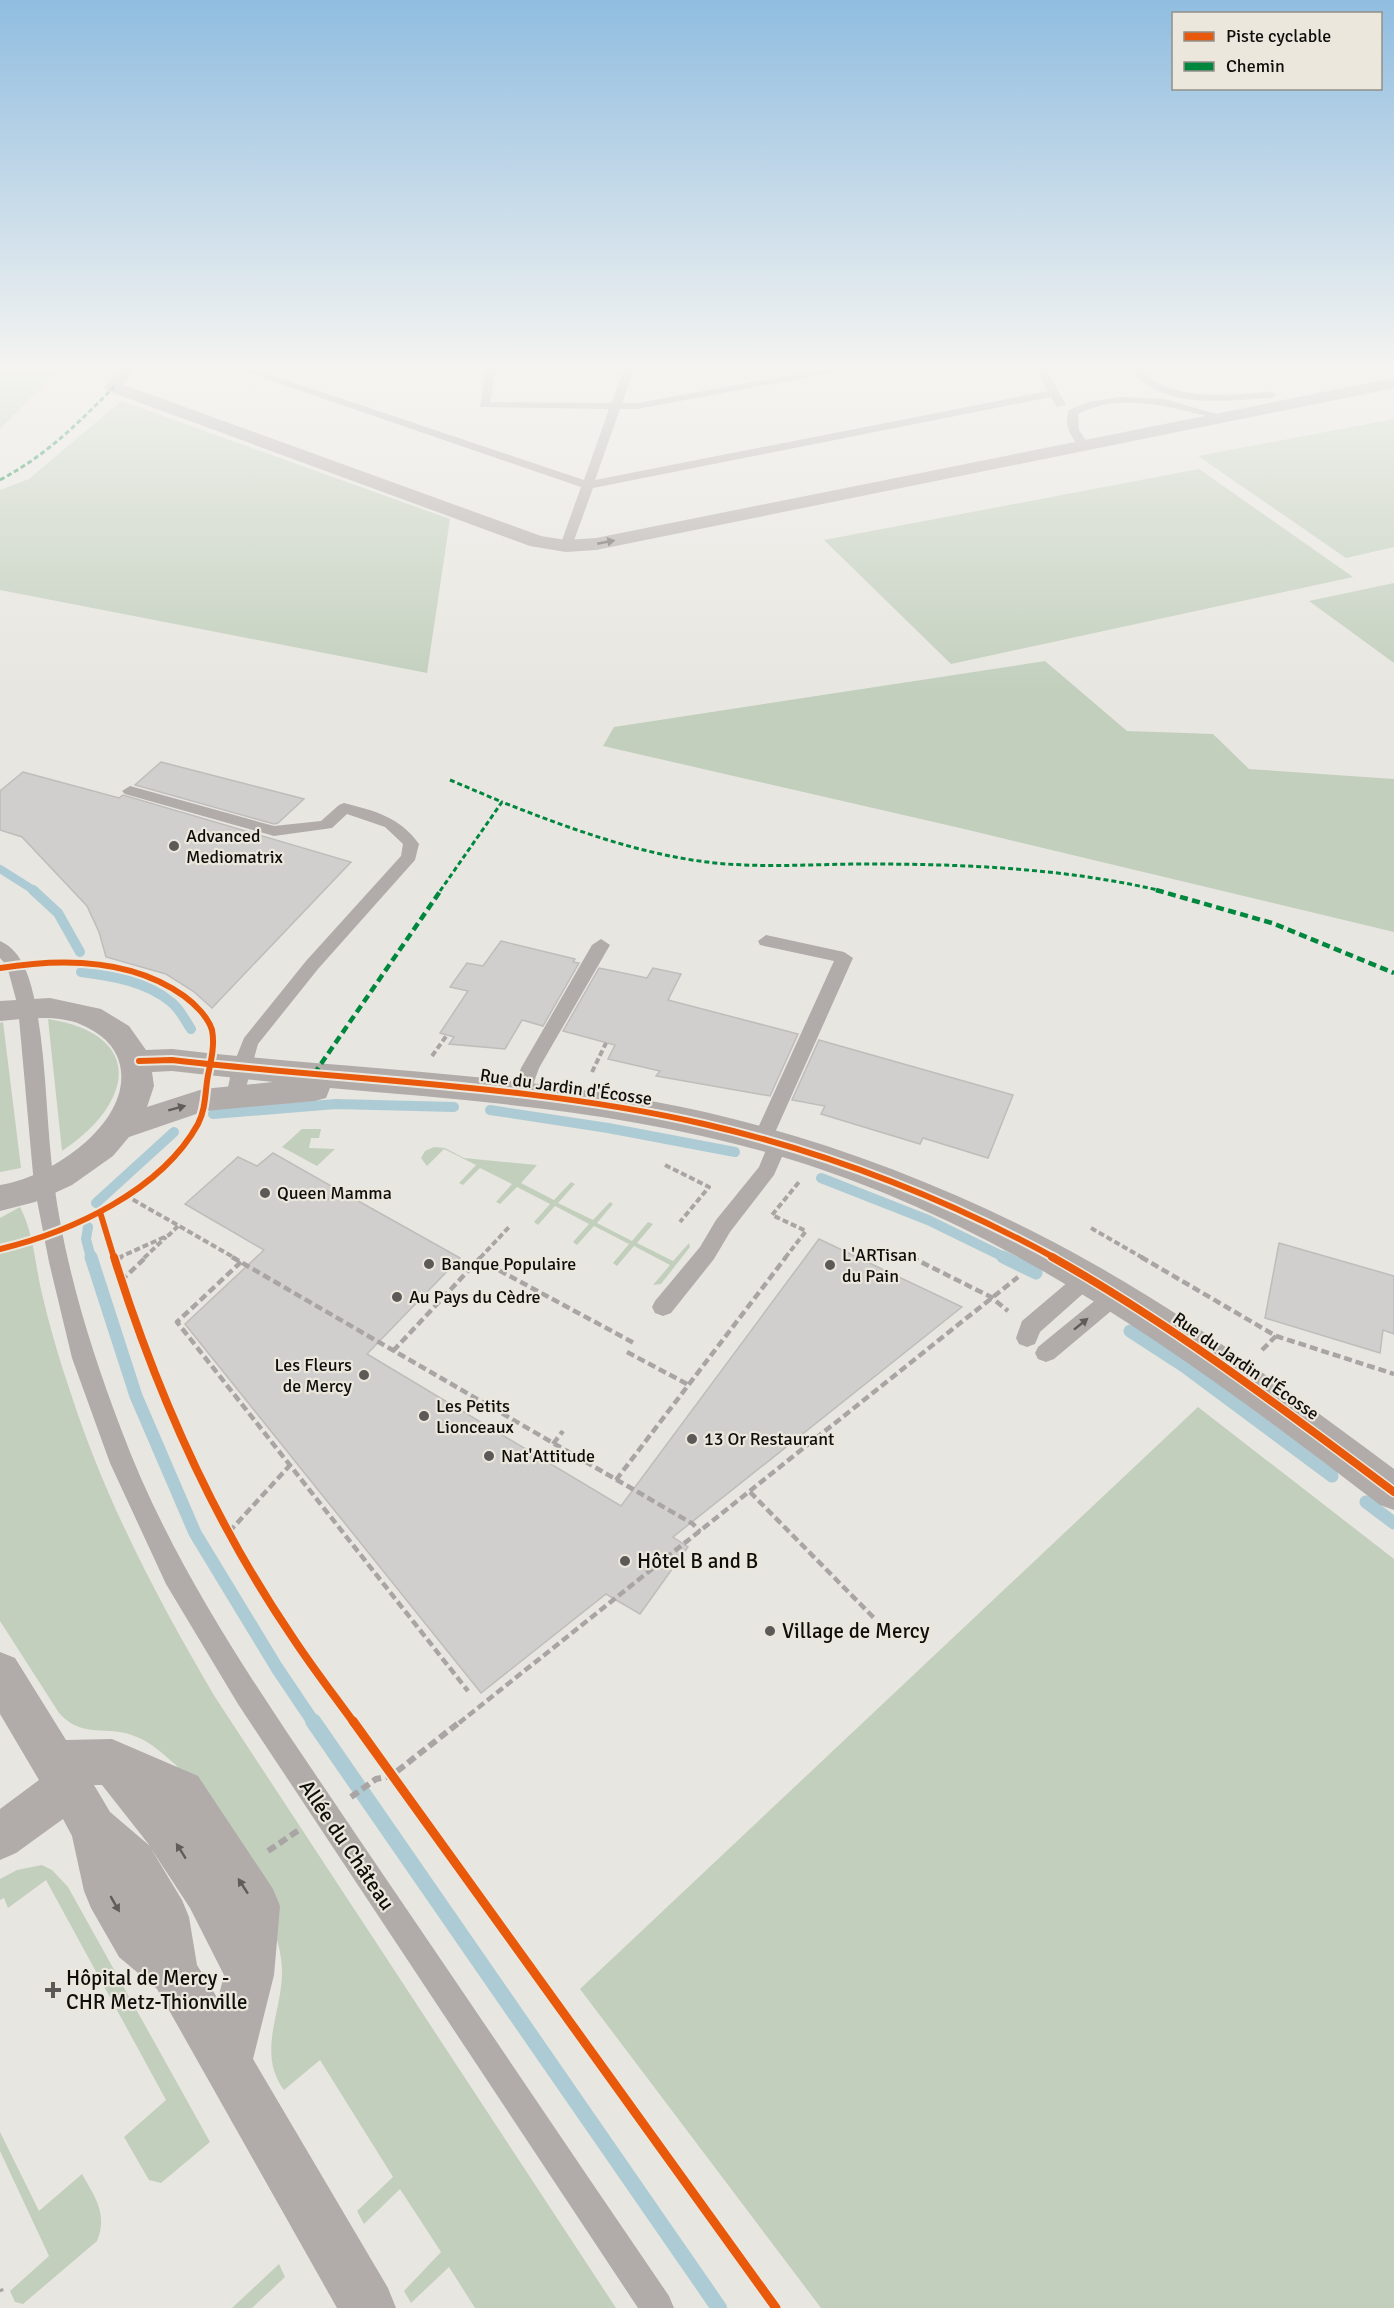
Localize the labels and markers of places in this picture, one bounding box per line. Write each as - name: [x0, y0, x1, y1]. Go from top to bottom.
- place label: Advanced Mediomatrix: [186, 825, 284, 868]
- marker: Advanced Mediomatrix: [167, 839, 181, 853]
- place label: Queen Mamma: [277, 1182, 392, 1204]
- marker: Queen Mamma: [258, 1186, 272, 1200]
- place label: L'ARTisan du Pain: [842, 1244, 917, 1287]
- place label: Banque Populaire: [441, 1253, 576, 1275]
- marker: Banque Populaire: [422, 1257, 436, 1271]
- marker: L'ARTisan du Pain: [823, 1258, 837, 1272]
- place label: Au Pays du Cèdre: [409, 1286, 541, 1308]
- marker: Au Pays du Cèdre: [390, 1290, 404, 1304]
- place label: Les Fleurs de Mercy: [274, 1354, 353, 1397]
- marker: Les Fleurs de Mercy: [357, 1368, 371, 1382]
- place label: Les Petits Lionceaux: [436, 1395, 514, 1438]
- marker: Les Petits Lionceaux: [417, 1409, 431, 1423]
- place label: 13 Or Restaurant: [704, 1428, 834, 1450]
- marker: 13 Or Restaurant: [685, 1432, 699, 1446]
- place label: Nat'Attitude: [501, 1445, 595, 1467]
- marker: Nat'Attitude: [482, 1449, 496, 1463]
- place label: Hôtel B and B: [637, 1548, 758, 1574]
- marker: Hôtel B and B: [618, 1554, 632, 1568]
- place label: Village de Mercy: [782, 1618, 930, 1644]
- marker: Village de Mercy: [763, 1624, 777, 1638]
- place label: Hôpital de Mercy - CHR Metz-Thionville: [66, 1965, 247, 2015]
- marker: Hôpital de Mercy - CHR Metz-Thionville: [44, 1981, 62, 1999]

